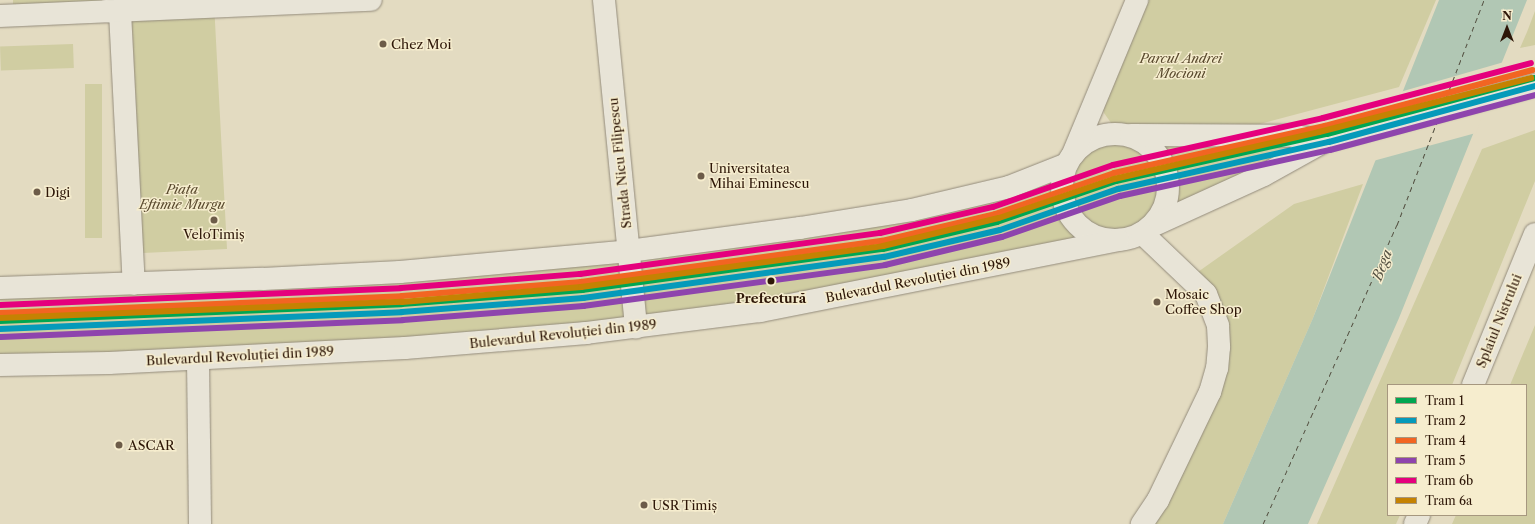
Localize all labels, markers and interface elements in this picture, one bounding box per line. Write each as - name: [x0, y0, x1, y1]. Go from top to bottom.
- north arrow: [1487, 8, 1527, 48]
- text: N: [1502, 9, 1512, 23]
- place label: Chez Moi: [391, 36, 451, 52]
- marker: Chez Moi: [378, 39, 388, 49]
- park label: Parcul Andrei Mocioni: [1140, 51, 1222, 82]
- street label: Strada Nicu Filipescu: [605, 97, 635, 229]
- place label: Universitatea Mihai Eminescu: [709, 161, 809, 192]
- marker: Universitatea Mihai Eminescu: [696, 171, 706, 181]
- park label: Piața Eftimie Murgu: [139, 182, 225, 213]
- place label: Digi: [45, 184, 70, 200]
- marker: Digi: [32, 187, 42, 197]
- marker: VeloTimiș: [209, 215, 219, 225]
- place label: VeloTimiș: [183, 226, 245, 242]
- water label: Bega: [1368, 247, 1396, 283]
- street label: Bulevardul Revoluției din 1989: [824, 254, 1012, 306]
- street label: Splaiul Nistrului: [1473, 272, 1525, 370]
- marker: Prefectură: [764, 274, 778, 288]
- place label: Mosaic Coffee Shop: [1165, 287, 1242, 318]
- place label: Prefectură: [736, 290, 806, 306]
- marker: Mosaic Coffee Shop: [1152, 297, 1162, 307]
- street label: Bulevardul Revoluției din 1989: [469, 316, 657, 352]
- street label: Bulevardul Revoluției din 1989: [146, 343, 334, 369]
- legend: [1387, 384, 1527, 516]
- text: Tram 1: [1425, 393, 1464, 408]
- text: Tram 2: [1425, 413, 1466, 428]
- text: Tram 4: [1425, 433, 1466, 448]
- place label: ASCAR: [128, 437, 175, 453]
- marker: ASCAR: [113, 439, 125, 451]
- text: Tram 5: [1425, 453, 1465, 468]
- text: Tram 6b: [1425, 473, 1473, 488]
- text: Tram 6a: [1425, 493, 1472, 508]
- place label: USR Timiș: [652, 497, 718, 513]
- marker: USR Timiș: [639, 500, 649, 510]

